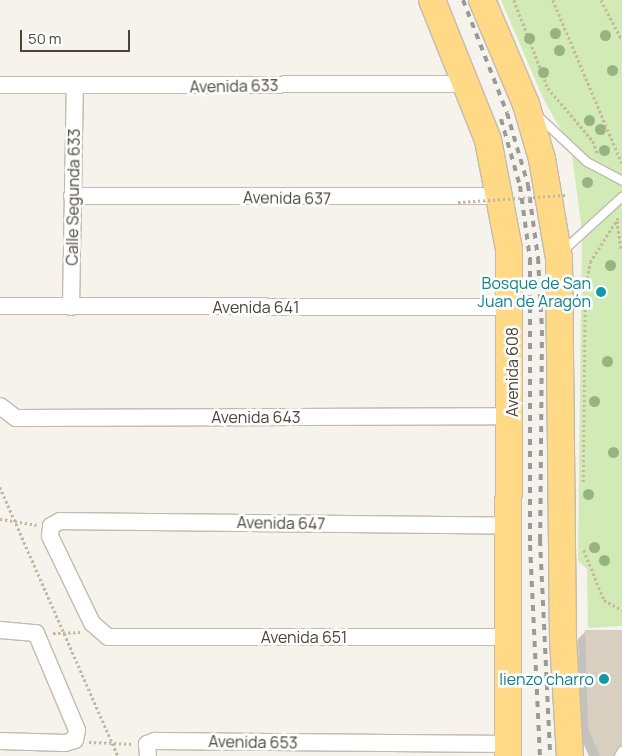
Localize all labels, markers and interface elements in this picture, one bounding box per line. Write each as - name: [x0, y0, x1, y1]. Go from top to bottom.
- scale bar: [22, 20, 132, 52]
- text: 50 m: [28, 28, 62, 49]
- street label: Avenida 633: [189, 76, 279, 96]
- street label: Calle Segunda 633: [62, 128, 84, 266]
- street label: Avenida 637: [243, 188, 331, 208]
- place label: Bosque de San Juan de Aragón: [478, 273, 591, 311]
- marker: Bosque de San Juan de Aragón: [595, 286, 607, 298]
- street label: Avenida 641: [213, 297, 299, 317]
- street label: Avenida 608: [502, 327, 522, 417]
- street label: Avenida 643: [211, 407, 301, 427]
- street label: Avenida 647: [237, 513, 325, 533]
- street label: Avenida 651: [261, 627, 347, 647]
- place label: lienzo charro: [499, 669, 594, 689]
- marker: lienzo charro: [598, 673, 610, 685]
- street label: Avenida 653: [208, 732, 298, 752]

